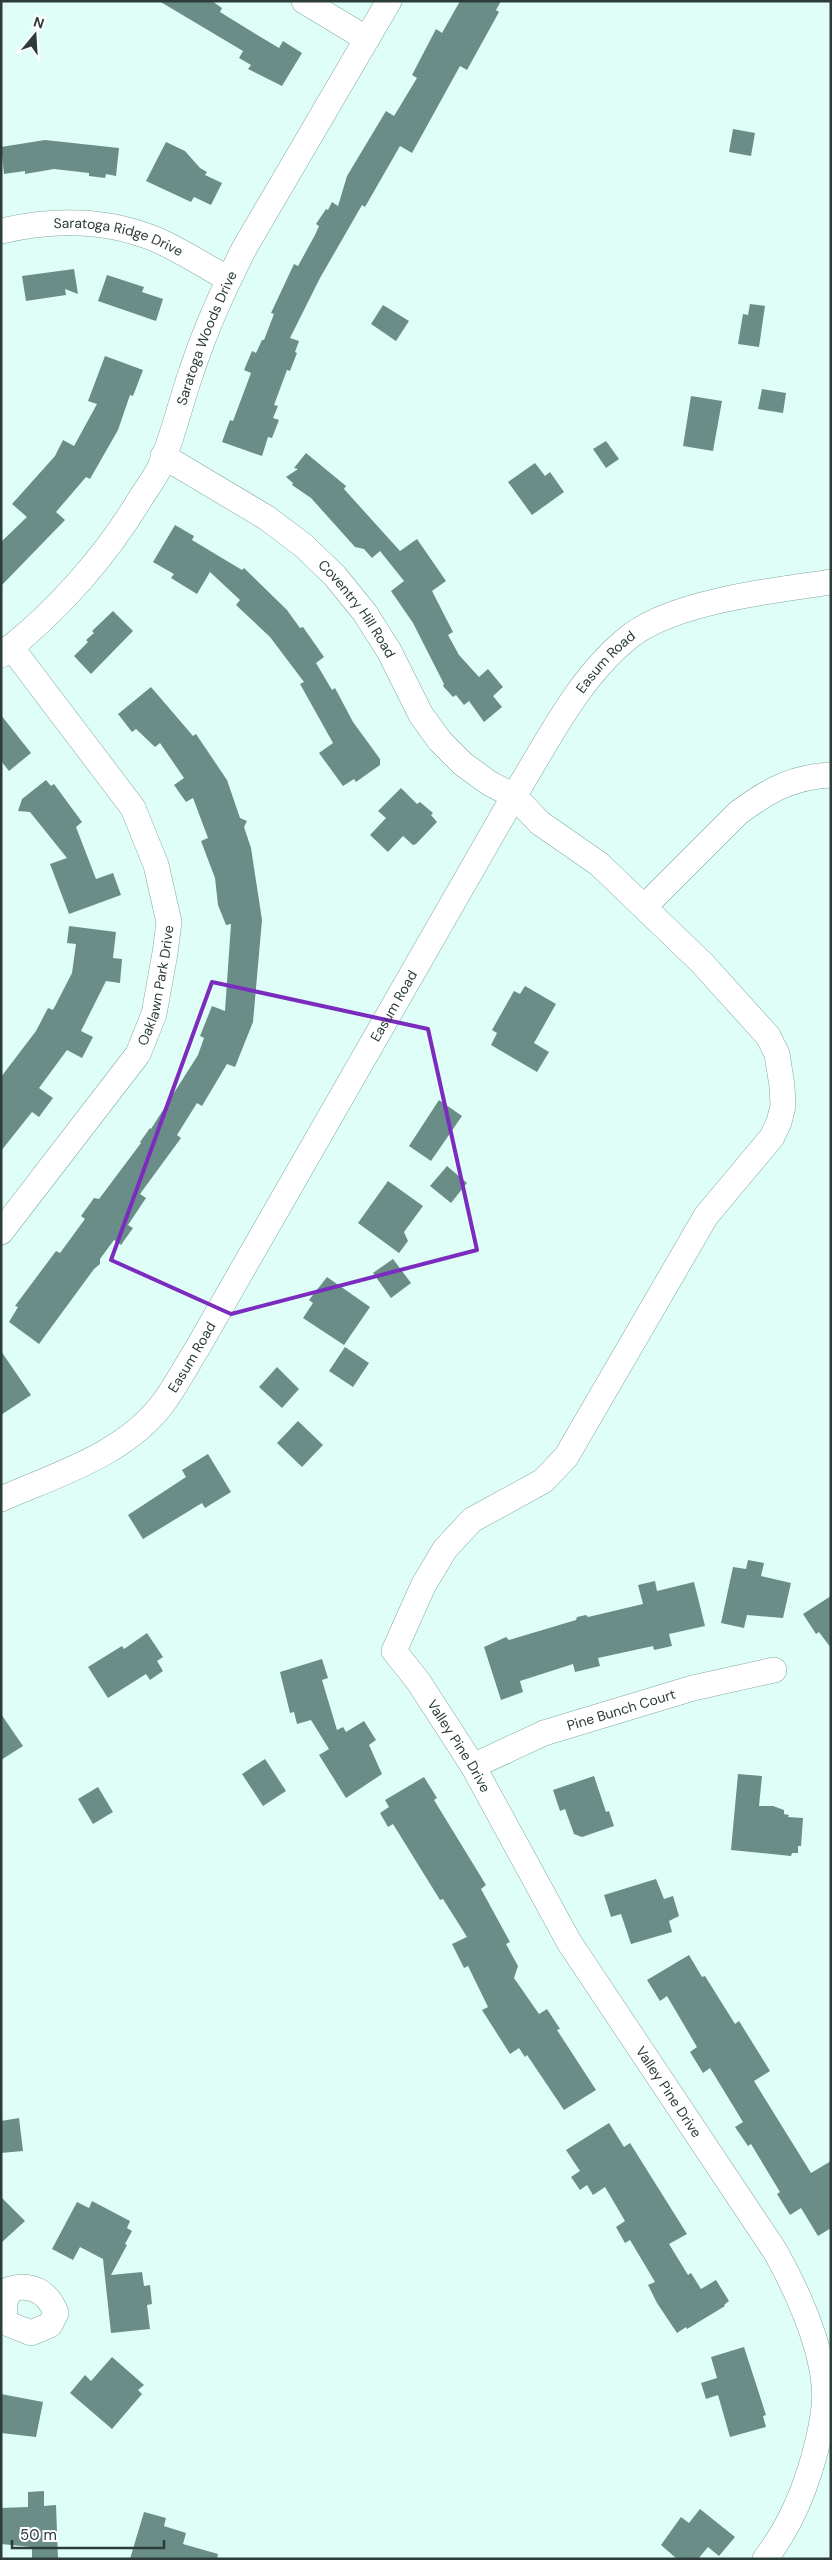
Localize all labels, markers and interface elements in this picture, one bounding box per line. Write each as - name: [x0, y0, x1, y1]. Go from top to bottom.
- north arrow: [10, 10, 60, 60]
- text: N: [31, 12, 47, 33]
- street label: Saratoga Ridge Drive: [53, 214, 186, 260]
- street label: Saratoga Woods Drive: [172, 268, 241, 407]
- street label: Coventry Hill Road: [314, 556, 400, 661]
- street label: Easum Road: [572, 627, 639, 697]
- street label: Oaklawn Park Drive: [133, 924, 178, 1048]
- street label: Easum Road: [366, 967, 421, 1045]
- street label: Easum Road: [164, 1318, 220, 1396]
- street label: Pine Bunch Court: [565, 1685, 678, 1735]
- street label: Valley Pine Drive: [423, 1696, 495, 1795]
- street label: Valley Pine Drive: [632, 2043, 706, 2141]
- scale bar: [12, 2518, 165, 2550]
- text: 50 m: [20, 2525, 57, 2545]

